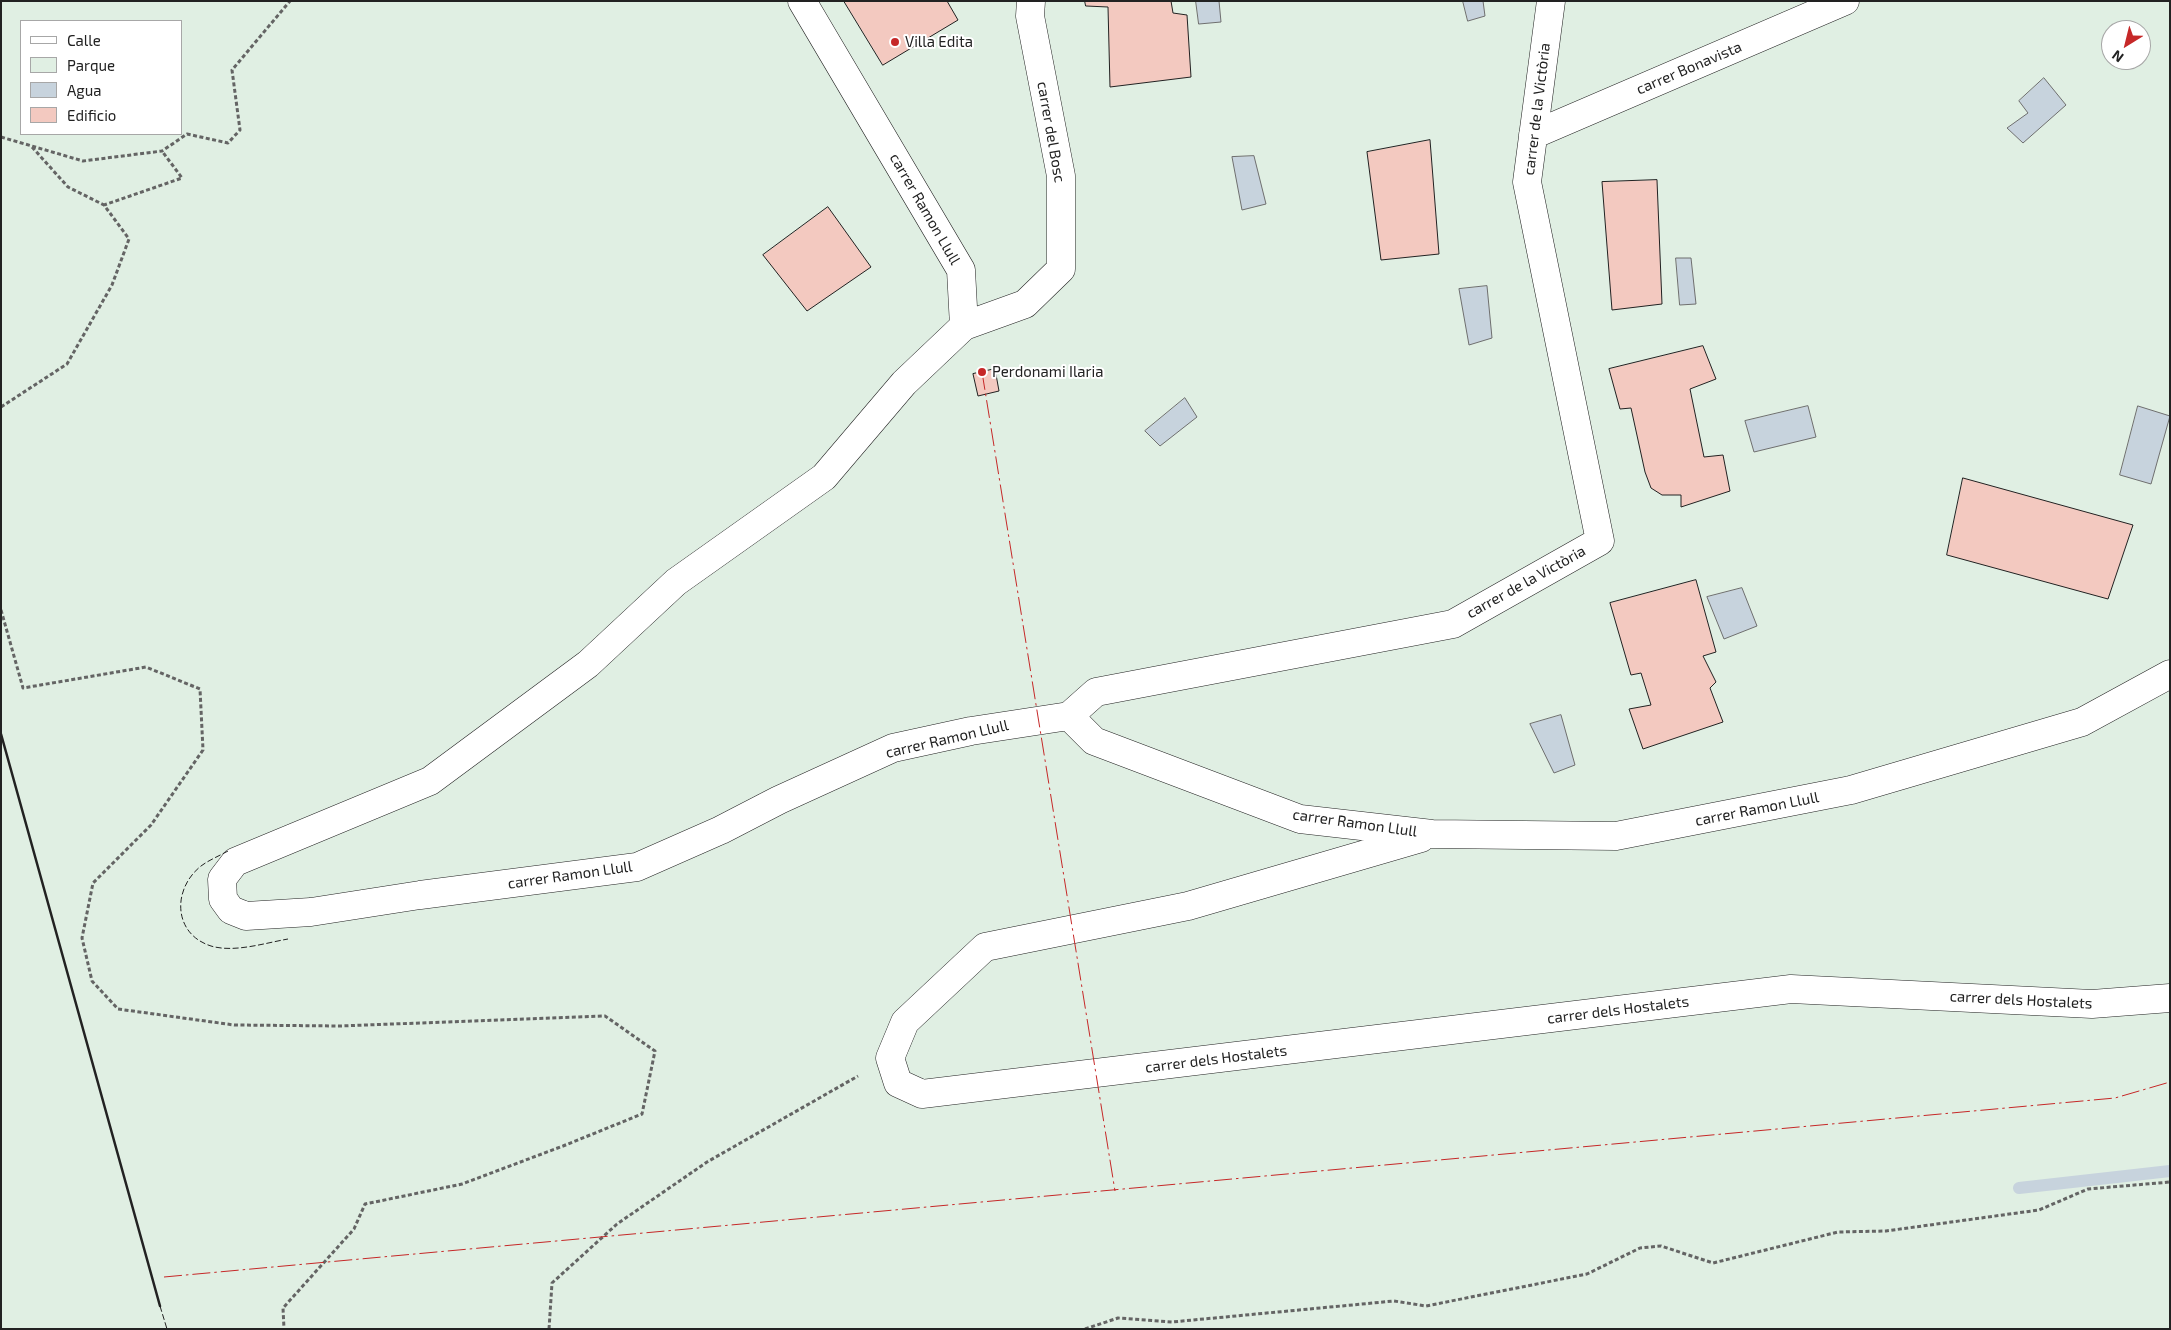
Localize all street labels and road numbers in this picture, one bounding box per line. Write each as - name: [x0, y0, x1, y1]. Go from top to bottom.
- street label: carrer Bonavista: [1634, 38, 1744, 98]
- street label: carrer de la Victòria: [1520, 42, 1554, 176]
- street label: carrer del Bosc: [1033, 80, 1069, 184]
- street label: carrer Ramon Llull: [886, 150, 964, 268]
- street label: carrer de la Victòria: [1463, 542, 1589, 622]
- street label: carrer Ramon Llull: [884, 716, 1010, 762]
- street label: carrer Ramon Llull: [1694, 788, 1820, 830]
- street label: carrer Ramon Llull: [1292, 805, 1418, 841]
- street label: carrer Ramon Llull: [507, 857, 633, 893]
- street label: carrer dels Hostalets: [1949, 987, 2093, 1013]
- street label: carrer dels Hostalets: [1546, 992, 1690, 1028]
- street label: carrer dels Hostalets: [1144, 1041, 1288, 1077]

